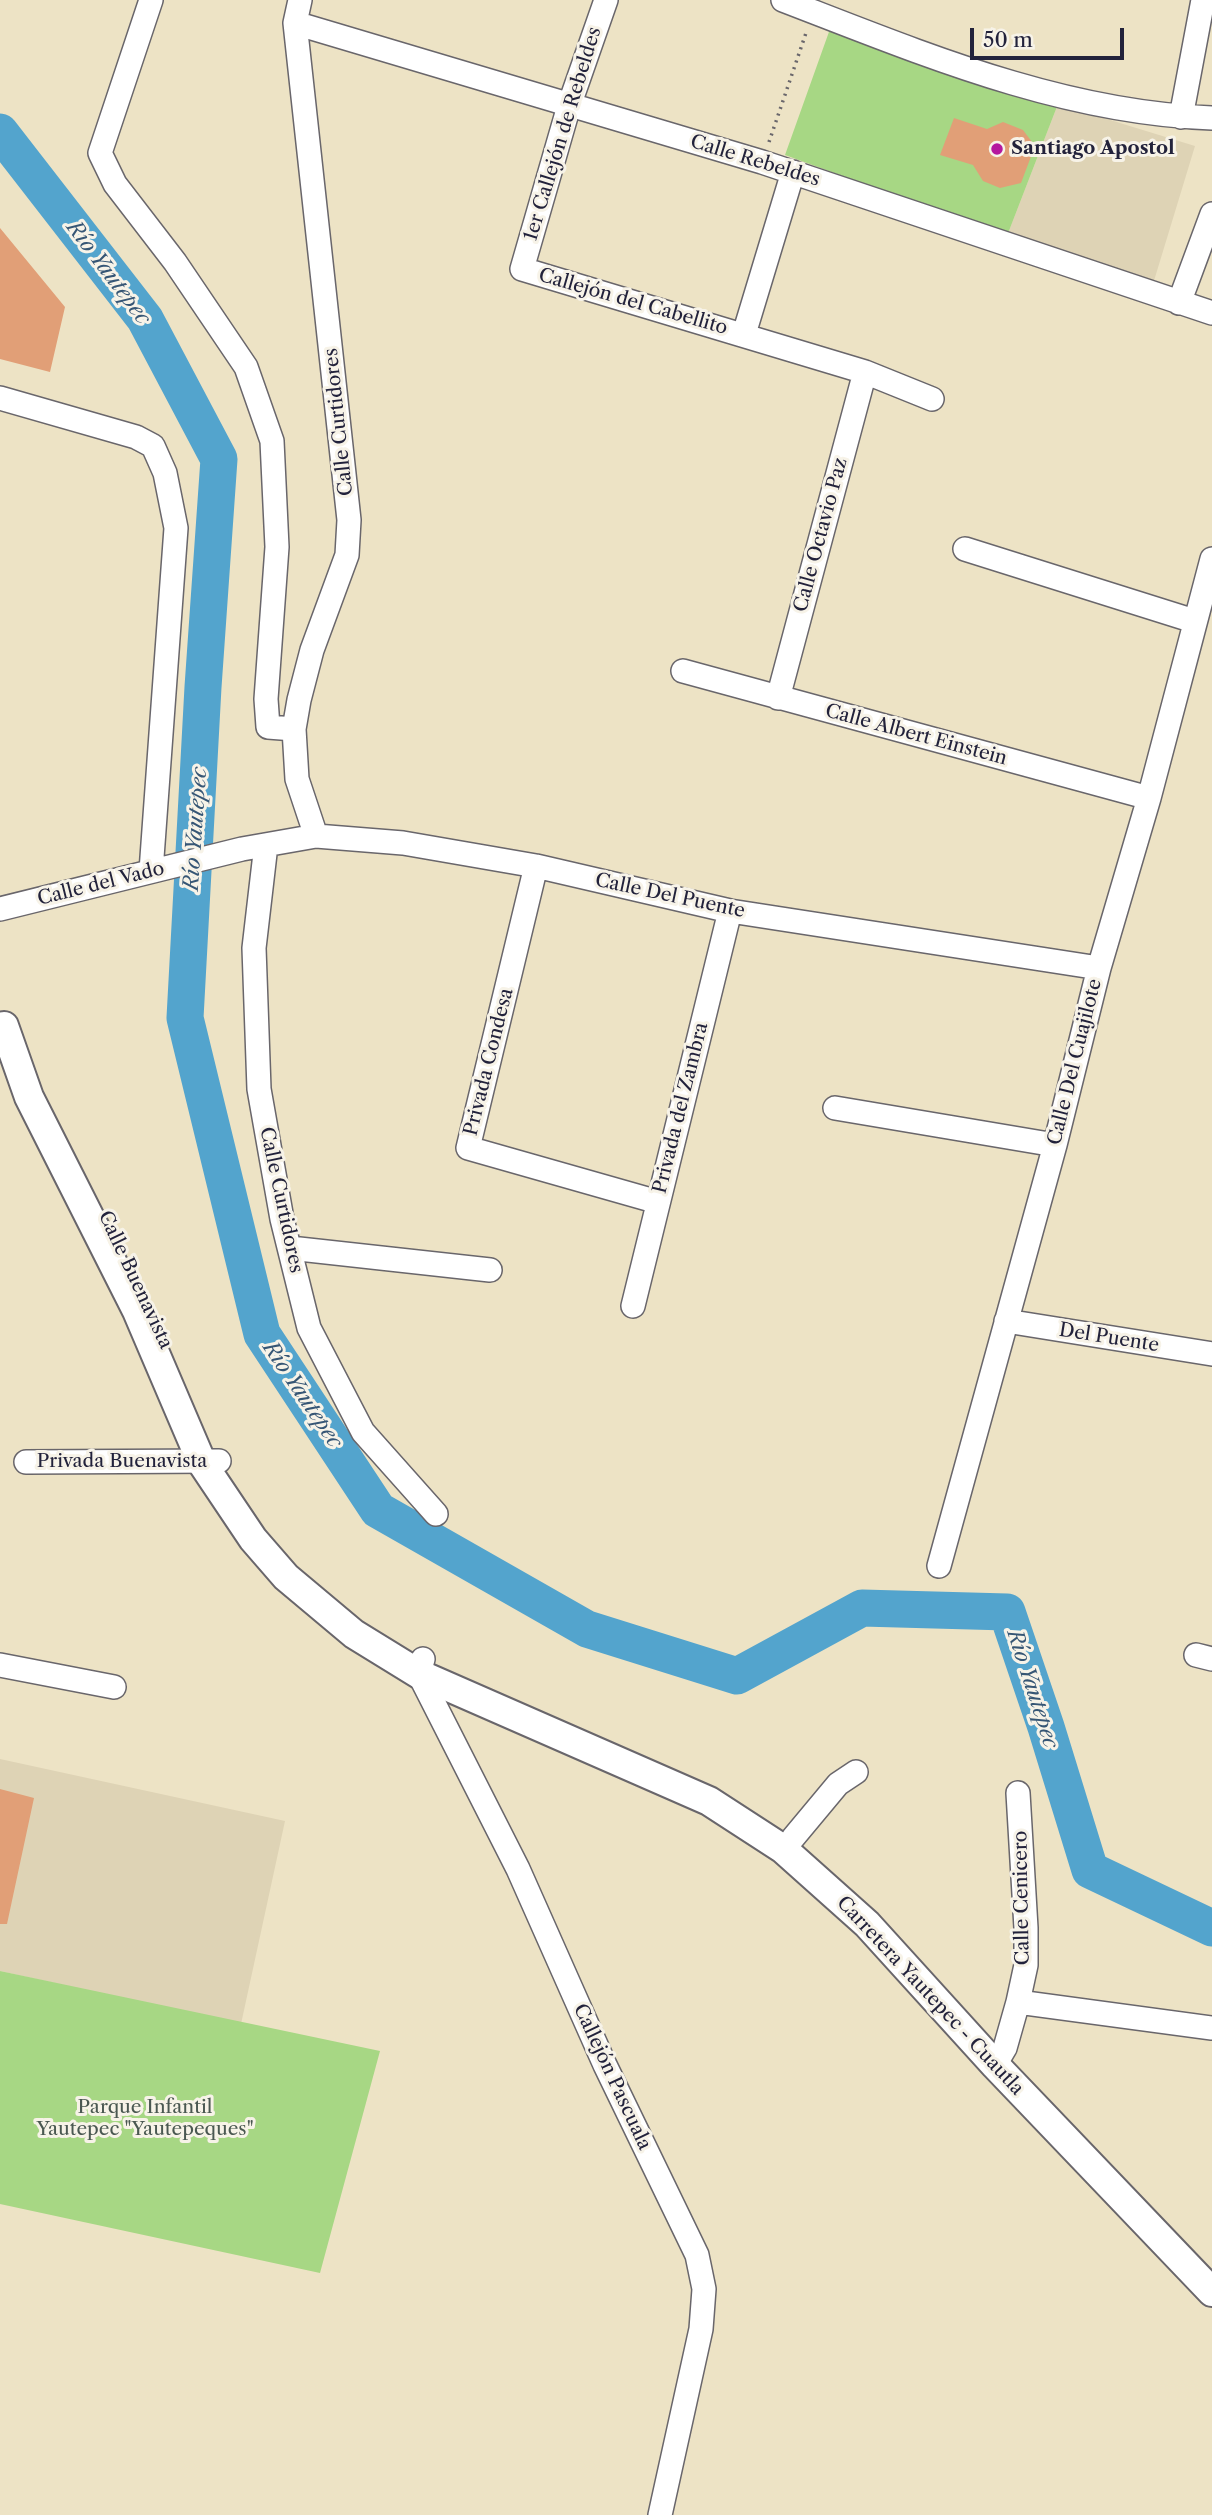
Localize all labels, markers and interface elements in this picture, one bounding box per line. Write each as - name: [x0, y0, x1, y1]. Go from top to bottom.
- scale bar: [974, 14, 1128, 58]
- street label: 1er Callejón de Rebeldes: [520, 24, 606, 244]
- text: 50 m: [983, 27, 1033, 52]
- street label: Calle Rebeldes: [687, 130, 823, 192]
- place label: Santiago Apostol: [1011, 138, 1175, 160]
- marker: Santiago Apostol: [989, 141, 1005, 157]
- water label: Río Yautepec: [61, 216, 155, 330]
- street label: Callejón del Cabellito: [536, 264, 730, 340]
- street label: Calle Curtidores: [320, 347, 358, 497]
- street label: Calle Octavio Paz: [789, 455, 853, 615]
- street label: Calle Albert Einstein: [823, 700, 1009, 770]
- water label: Río Yautepec: [179, 767, 213, 891]
- street label: Calle del Vado: [35, 857, 167, 911]
- street label: Calle Del Puente: [593, 869, 747, 923]
- street label: Calle Del Cuajilote: [1043, 976, 1107, 1148]
- street label: Privada Condesa: [460, 986, 518, 1138]
- street label: Privada del Zambra: [649, 1020, 713, 1196]
- street label: Calle Curtidores: [254, 1125, 308, 1275]
- street label: Calle Buenavista: [93, 1207, 177, 1353]
- street label: Del Puente: [1057, 1319, 1161, 1357]
- water label: Río Yautepec: [257, 1337, 347, 1453]
- street label: Privada Buenavista: [37, 1451, 207, 1473]
- water label: Río Yautepec: [1001, 1626, 1063, 1752]
- street label: Calle Cenicero: [1009, 1830, 1035, 1966]
- street label: Carretera Yautepec - Cuautla: [832, 1892, 1028, 2100]
- street label: Callejón Pascuala: [568, 2000, 656, 2154]
- park label: Parque Infantil Yautepec "Yautepeques": [36, 2097, 254, 2141]

